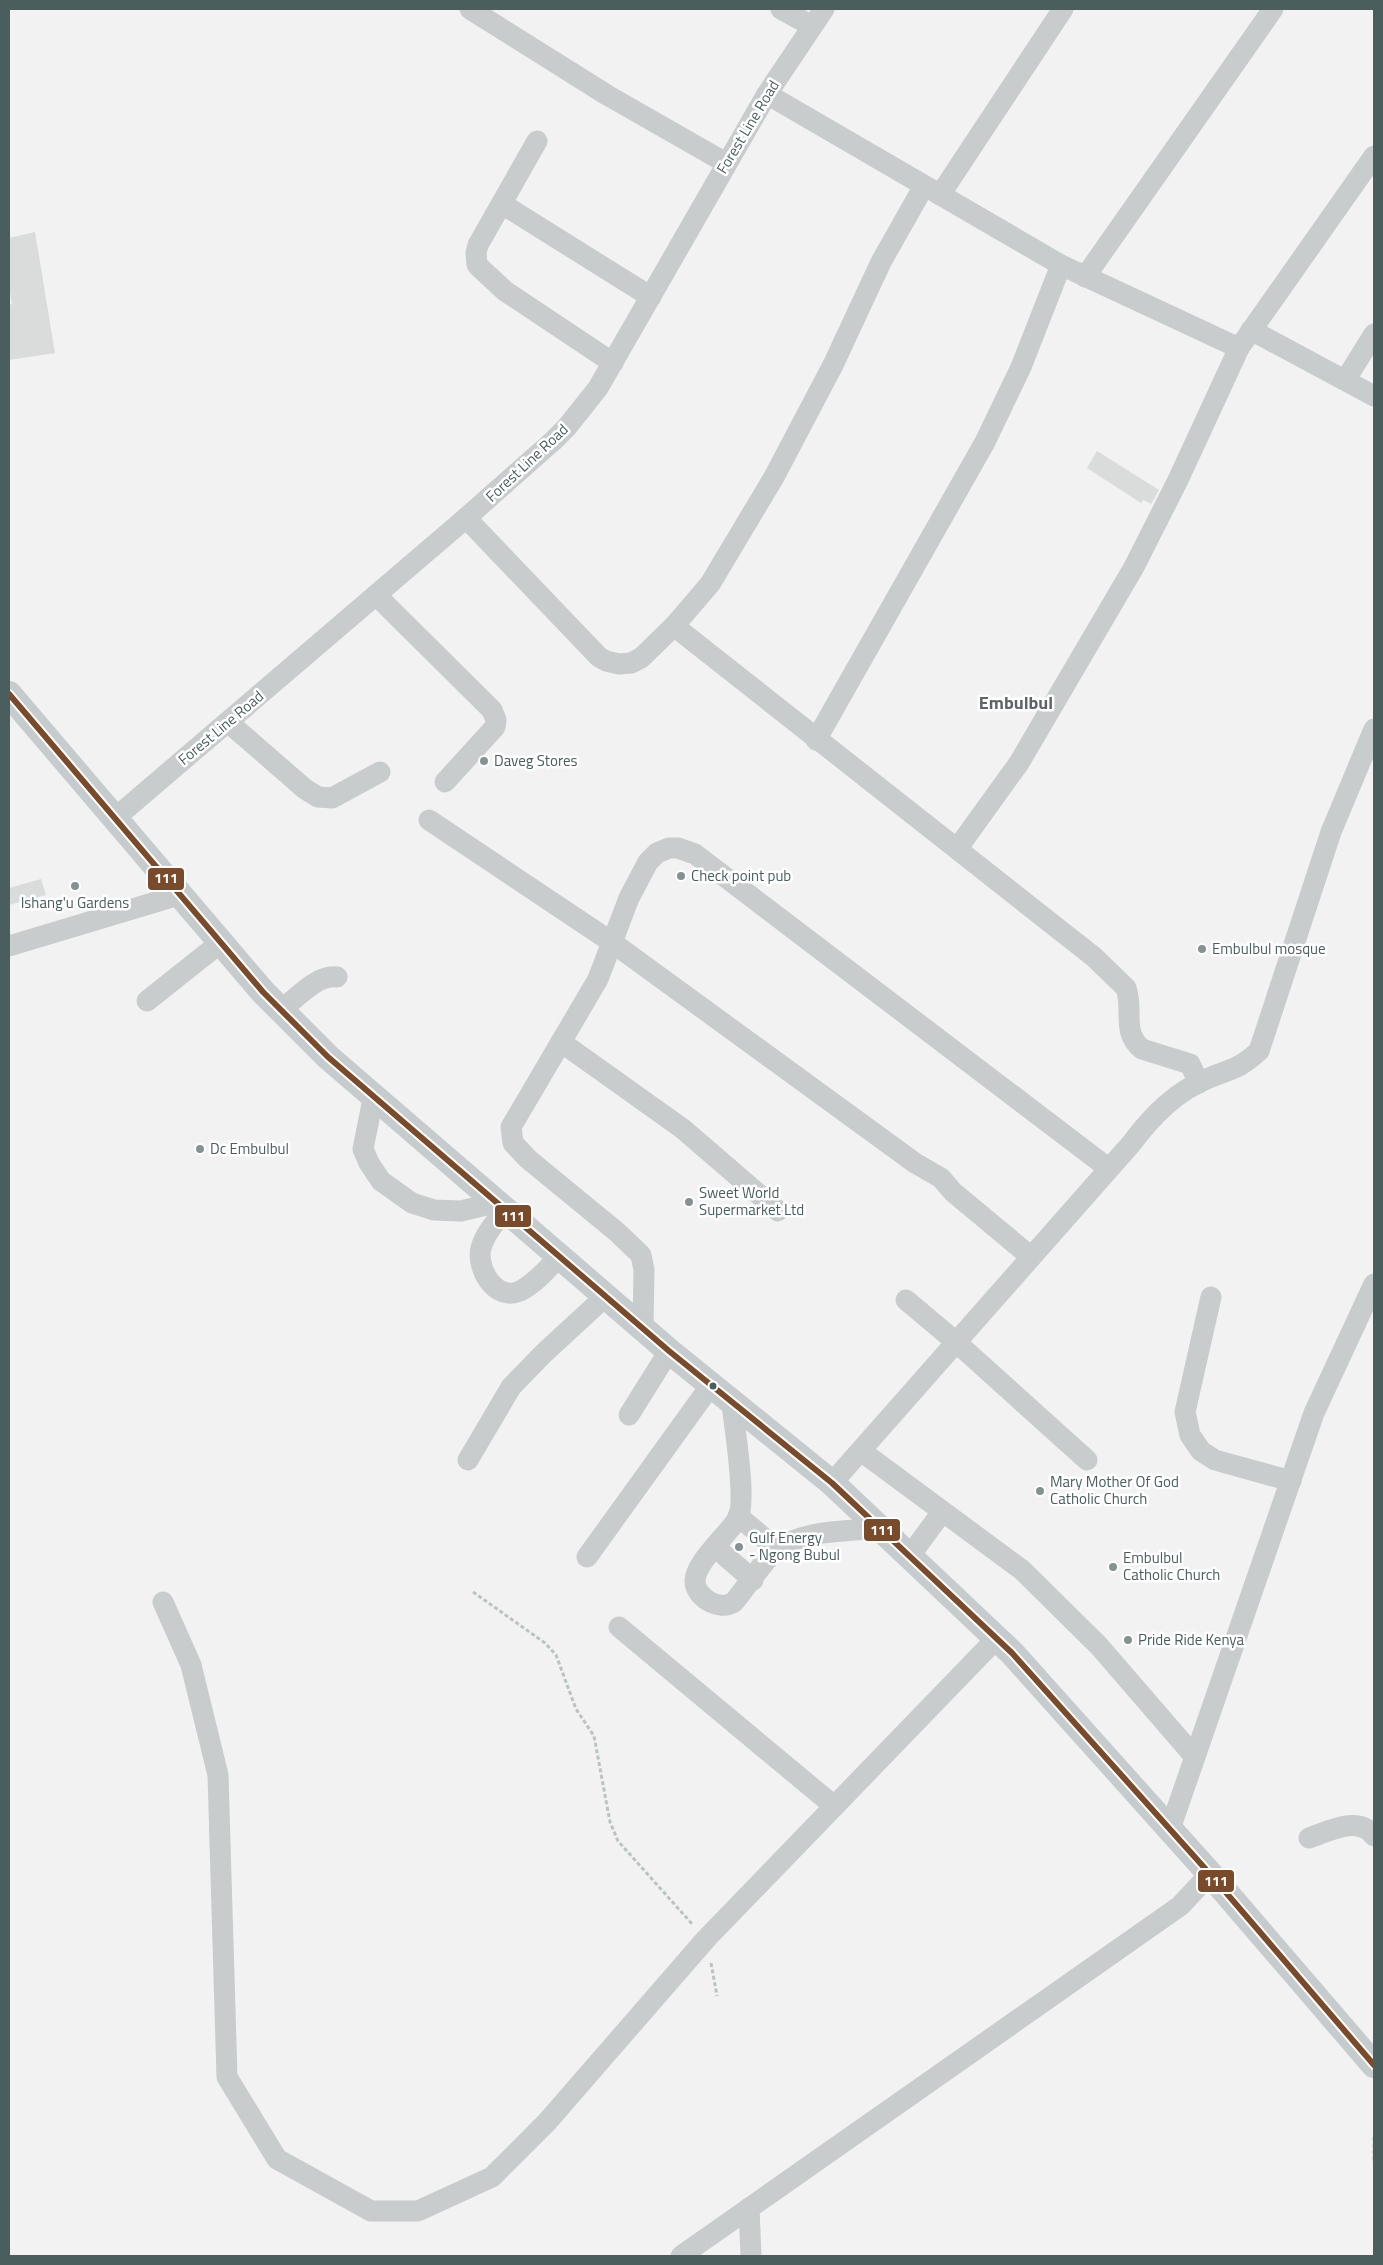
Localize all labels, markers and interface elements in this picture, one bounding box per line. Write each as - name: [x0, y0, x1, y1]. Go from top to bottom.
- street label: Forest Line Road: [711, 76, 785, 178]
- street label: Forest Line Road: [480, 418, 573, 507]
- street label: Forest Line Road: [173, 685, 269, 770]
- district label: Embulbul: [979, 689, 1053, 716]
- place label: Daveg Stores: [494, 749, 578, 772]
- marker: Daveg Stores: [478, 755, 490, 767]
- place label: Check point pub: [691, 864, 791, 887]
- line badge: 111: [147, 867, 185, 891]
- text: 111: [154, 867, 178, 888]
- marker: Check point pub: [675, 870, 687, 882]
- marker: Ishang'u Gardens: [69, 880, 81, 892]
- place label: Ishang'u Gardens: [21, 891, 129, 914]
- place label: Embulbul mosque: [1212, 937, 1326, 960]
- marker: Embulbul mosque: [1196, 943, 1208, 955]
- place label: Dc Embulbul: [210, 1137, 289, 1160]
- marker: Dc Embulbul: [194, 1143, 206, 1155]
- place label: Sweet World Supermarket Ltd: [699, 1181, 804, 1221]
- marker: Sweet World Supermarket Ltd: [683, 1196, 695, 1208]
- line badge: 111: [494, 1204, 532, 1228]
- text: 111: [501, 1205, 525, 1226]
- unlabelled marker: [708, 1381, 718, 1391]
- place label: Mary Mother Of God Catholic Church: [1050, 1470, 1179, 1510]
- marker: Mary Mother Of God Catholic Church: [1034, 1485, 1046, 1497]
- line badge: 111: [863, 1518, 901, 1542]
- text: 111: [870, 1519, 894, 1540]
- place label: Gulf Energy - Ngong Bubul: [749, 1526, 840, 1566]
- marker: Gulf Energy - Ngong Bubul: [733, 1541, 745, 1553]
- place label: Embulbul Catholic Church: [1123, 1546, 1220, 1586]
- marker: Embulbul Catholic Church: [1107, 1561, 1119, 1573]
- place label: Pride Ride Kenya: [1138, 1628, 1244, 1651]
- marker: Pride Ride Kenya: [1122, 1634, 1134, 1646]
- line badge: 111: [1197, 1869, 1235, 1893]
- text: 111: [1204, 1870, 1228, 1891]

